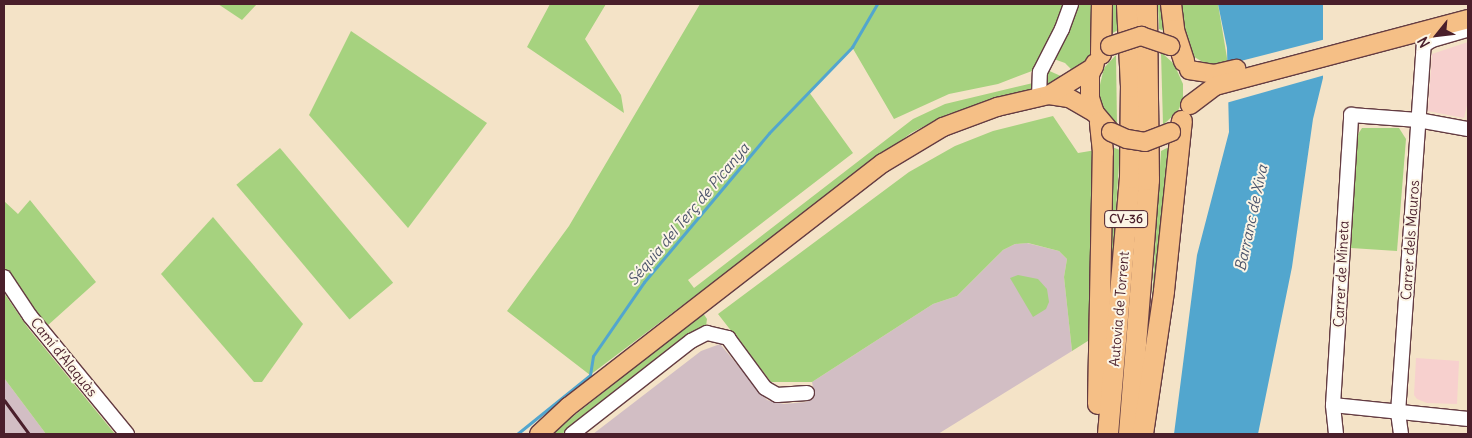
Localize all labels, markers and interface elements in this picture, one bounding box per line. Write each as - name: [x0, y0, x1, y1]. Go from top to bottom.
- north arrow: [1412, 10, 1462, 60]
- text: N: [1414, 34, 1434, 51]
- water label: Séquia del Terç de Picanya: [623, 140, 753, 288]
- water label: Barranc de Xiva: [1231, 163, 1271, 273]
- street label: Carrer dels Mauros: [1397, 179, 1423, 301]
- road number: CV-36: [1104, 210, 1148, 228]
- street label: Carrer de Mineta: [1330, 220, 1352, 328]
- street label: Autovia de Torrent: [1106, 251, 1132, 367]
- street label: Camí d'Alaquàs: [27, 314, 101, 400]

